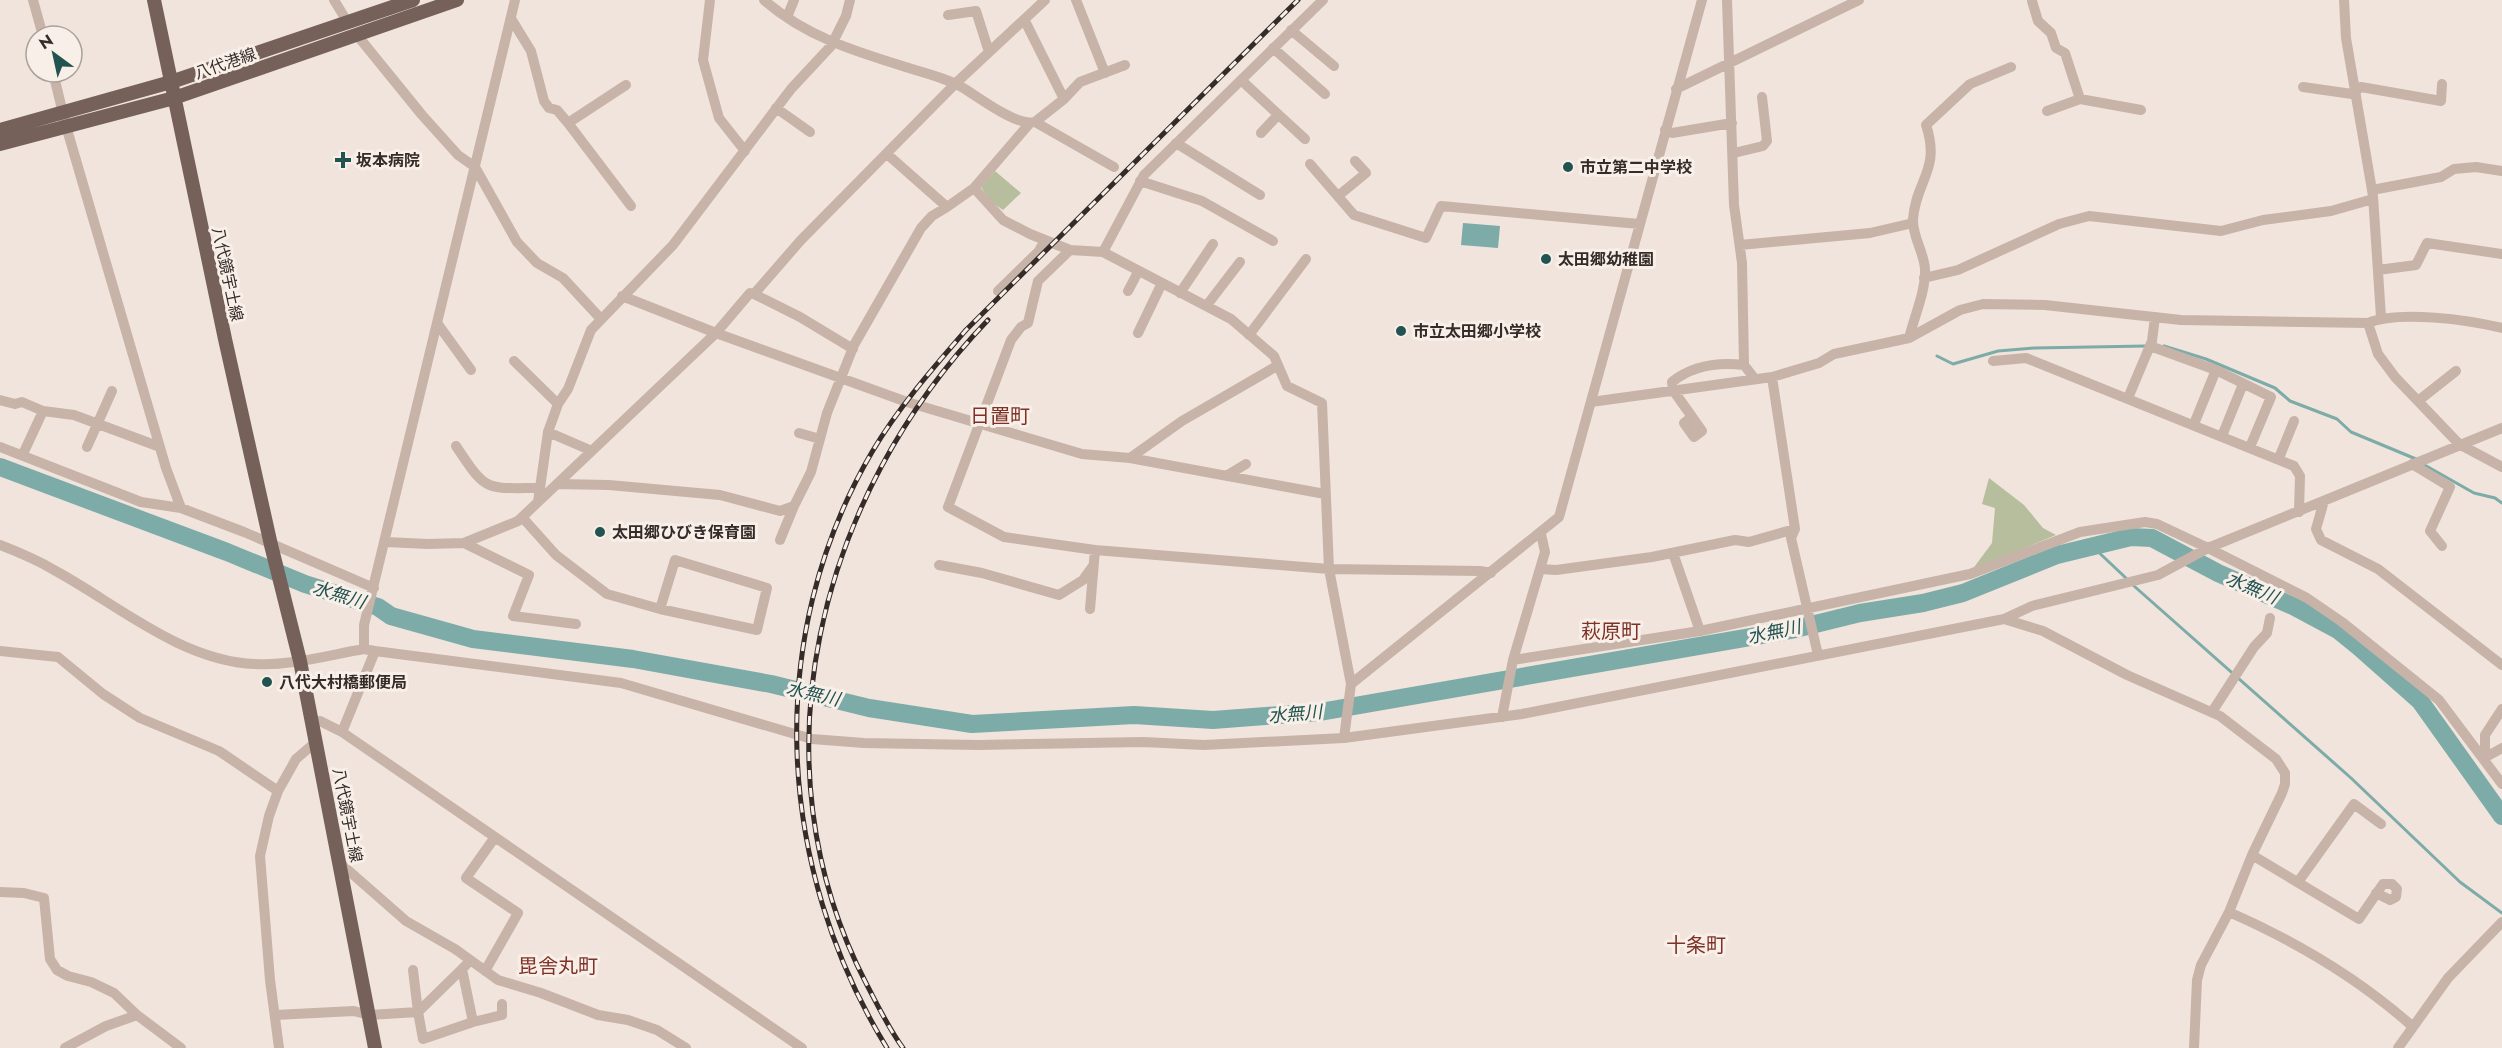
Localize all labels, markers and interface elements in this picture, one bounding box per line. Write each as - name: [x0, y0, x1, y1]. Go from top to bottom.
- north arrow: [24, 24, 84, 84]
- text: N: [35, 29, 58, 55]
- street label: 八代港線: [191, 42, 259, 85]
- place label: 坂本病院: [356, 149, 420, 172]
- marker: 坂本病院: [334, 151, 352, 169]
- place label: 市立第二中学校: [1580, 156, 1692, 179]
- marker: 市立第二中学校: [1561, 160, 1575, 174]
- street label: 八代鏡宇土線: [206, 225, 249, 323]
- place label: 太田郷幼稚園: [1558, 248, 1654, 271]
- marker: 太田郷幼稚園: [1539, 252, 1553, 266]
- place label: 市立太田郷小学校: [1413, 320, 1541, 343]
- marker: 市立太田郷小学校: [1394, 324, 1408, 338]
- district label: 日置町: [970, 402, 1030, 431]
- place label: 太田郷ひびき保育園: [612, 521, 756, 544]
- marker: 太田郷ひびき保育園: [593, 525, 607, 539]
- water label: 水無川: [2222, 565, 2284, 611]
- water label: 水無川: [309, 575, 371, 616]
- water label: 水無川: [1745, 613, 1805, 650]
- district label: 萩原町: [1581, 617, 1641, 646]
- place label: 八代大村橋郵便局: [279, 671, 407, 694]
- marker: 八代大村橋郵便局: [260, 675, 274, 689]
- water label: 水無川: [784, 675, 844, 713]
- water label: 水無川: [1267, 699, 1325, 729]
- street label: 八代鏡宇土線: [327, 766, 368, 864]
- district label: 十条町: [1666, 931, 1726, 960]
- district label: 毘舎丸町: [518, 952, 598, 981]

